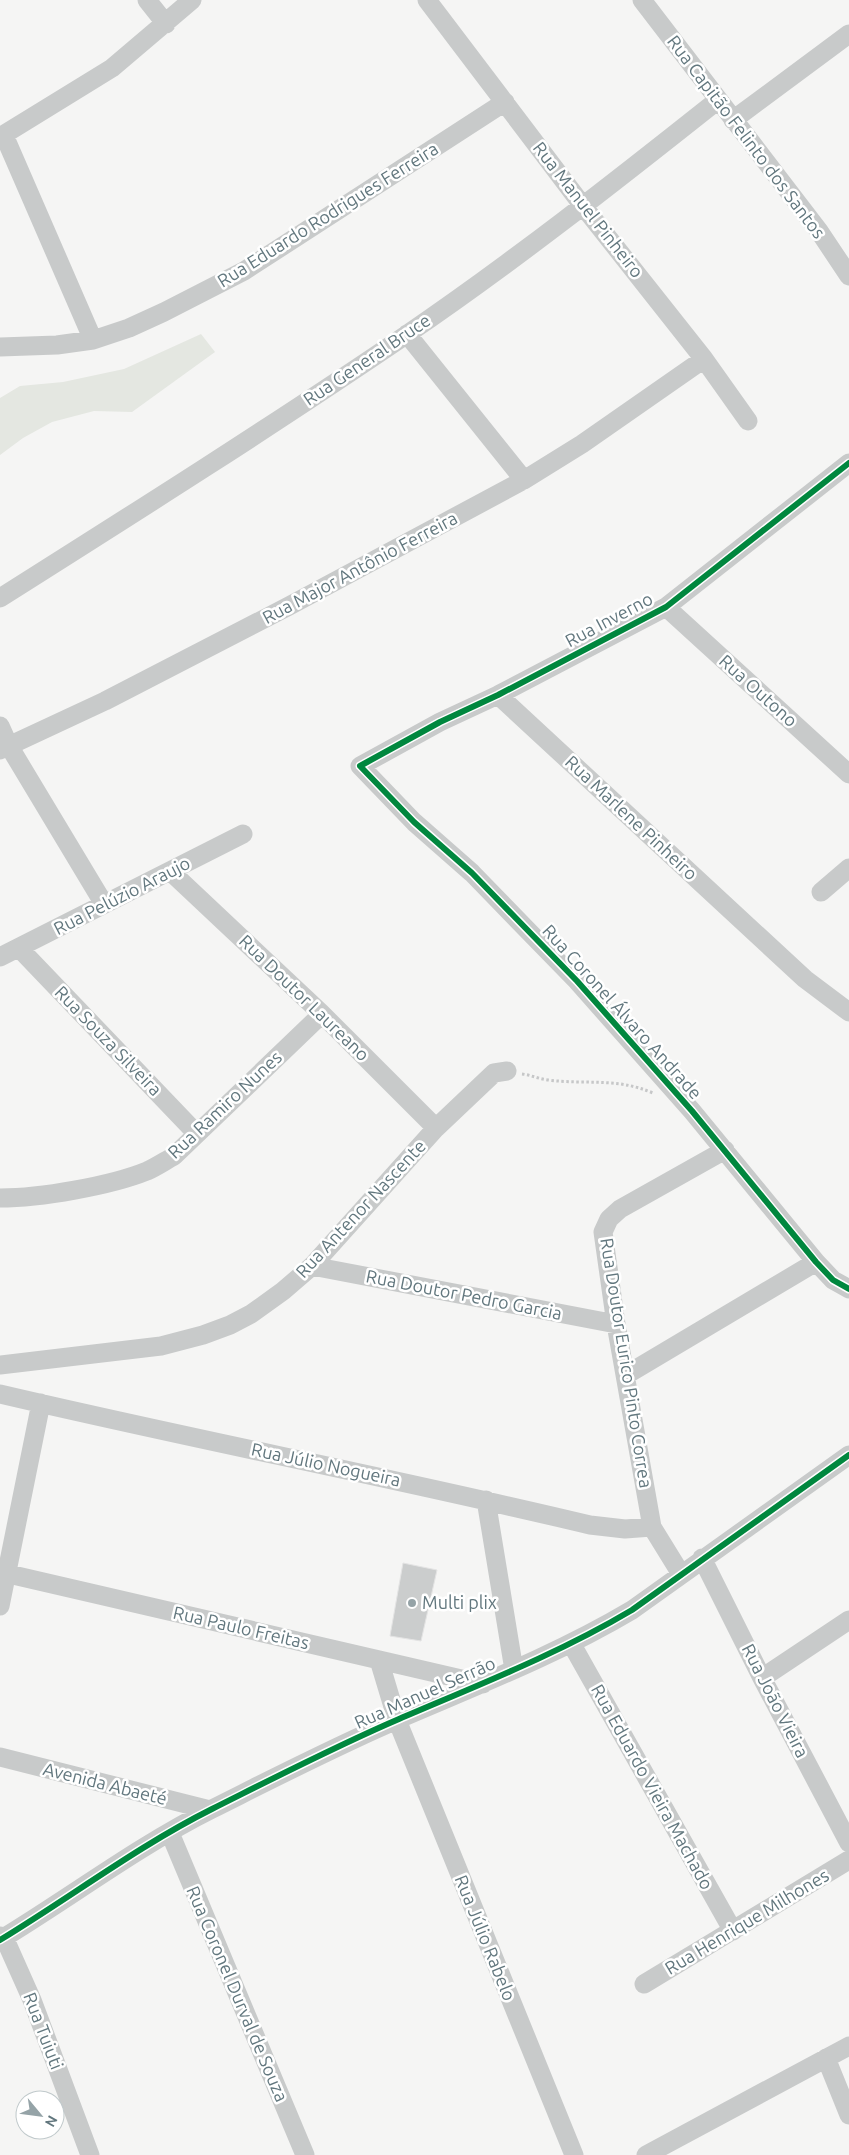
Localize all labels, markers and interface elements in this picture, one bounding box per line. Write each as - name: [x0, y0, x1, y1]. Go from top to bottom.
- street label: Rua Capitão Felinto dos Santos: [664, 31, 830, 242]
- street label: Rua Eduardo Rodrigues Ferreira: [214, 138, 441, 291]
- street label: Rua Manuel Pinheiro: [530, 138, 648, 281]
- street label: Rua General Bruce: [299, 309, 434, 409]
- street label: Rua Major Antônio Ferreira: [259, 507, 460, 627]
- street label: Rua Inverno: [561, 588, 656, 650]
- street label: Rua Outono: [716, 650, 802, 730]
- street label: Rua Marlene Pinheiro: [562, 751, 702, 884]
- street label: Rua Pelúzio Araujo: [50, 852, 193, 938]
- street label: Rua Coronel Álvaro Andrade: [539, 919, 707, 1103]
- street label: Rua Doutor Laureano: [236, 930, 374, 1064]
- street label: Rua Souza Silveira: [51, 981, 166, 1099]
- street label: Rua Ramiro Nunes: [163, 1046, 285, 1162]
- street label: Rua Antenor Nascente: [291, 1135, 429, 1281]
- street label: Rua Doutor Eurico Pinto Correa: [597, 1236, 657, 1489]
- street label: Rua Doutor Pedro Garcia: [365, 1265, 564, 1323]
- street label: Rua Júlio Nogueira: [250, 1438, 403, 1490]
- place label: Multi plix: [422, 1592, 497, 1612]
- marker: Multi plix: [406, 1597, 418, 1609]
- street label: Rua Paulo Freitas: [171, 1602, 311, 1652]
- street label: Rua João Vieira: [739, 1640, 813, 1761]
- street label: Rua Manuel Serrão: [351, 1652, 498, 1732]
- street label: Rua Eduardo Vieira Machado: [588, 1680, 718, 1893]
- street label: Avenida Abaeté: [41, 1758, 169, 1808]
- street label: Rua Henrique Milhones: [661, 1864, 832, 1978]
- street label: Rua Júlio Rabelo: [452, 1872, 520, 2003]
- street label: Rua Coronel Durval de Souza: [183, 1883, 292, 2104]
- street label: Rua Tuiuti: [20, 1989, 68, 2072]
- north arrow: [15, 2090, 65, 2140]
- text: N: [42, 2113, 61, 2130]

